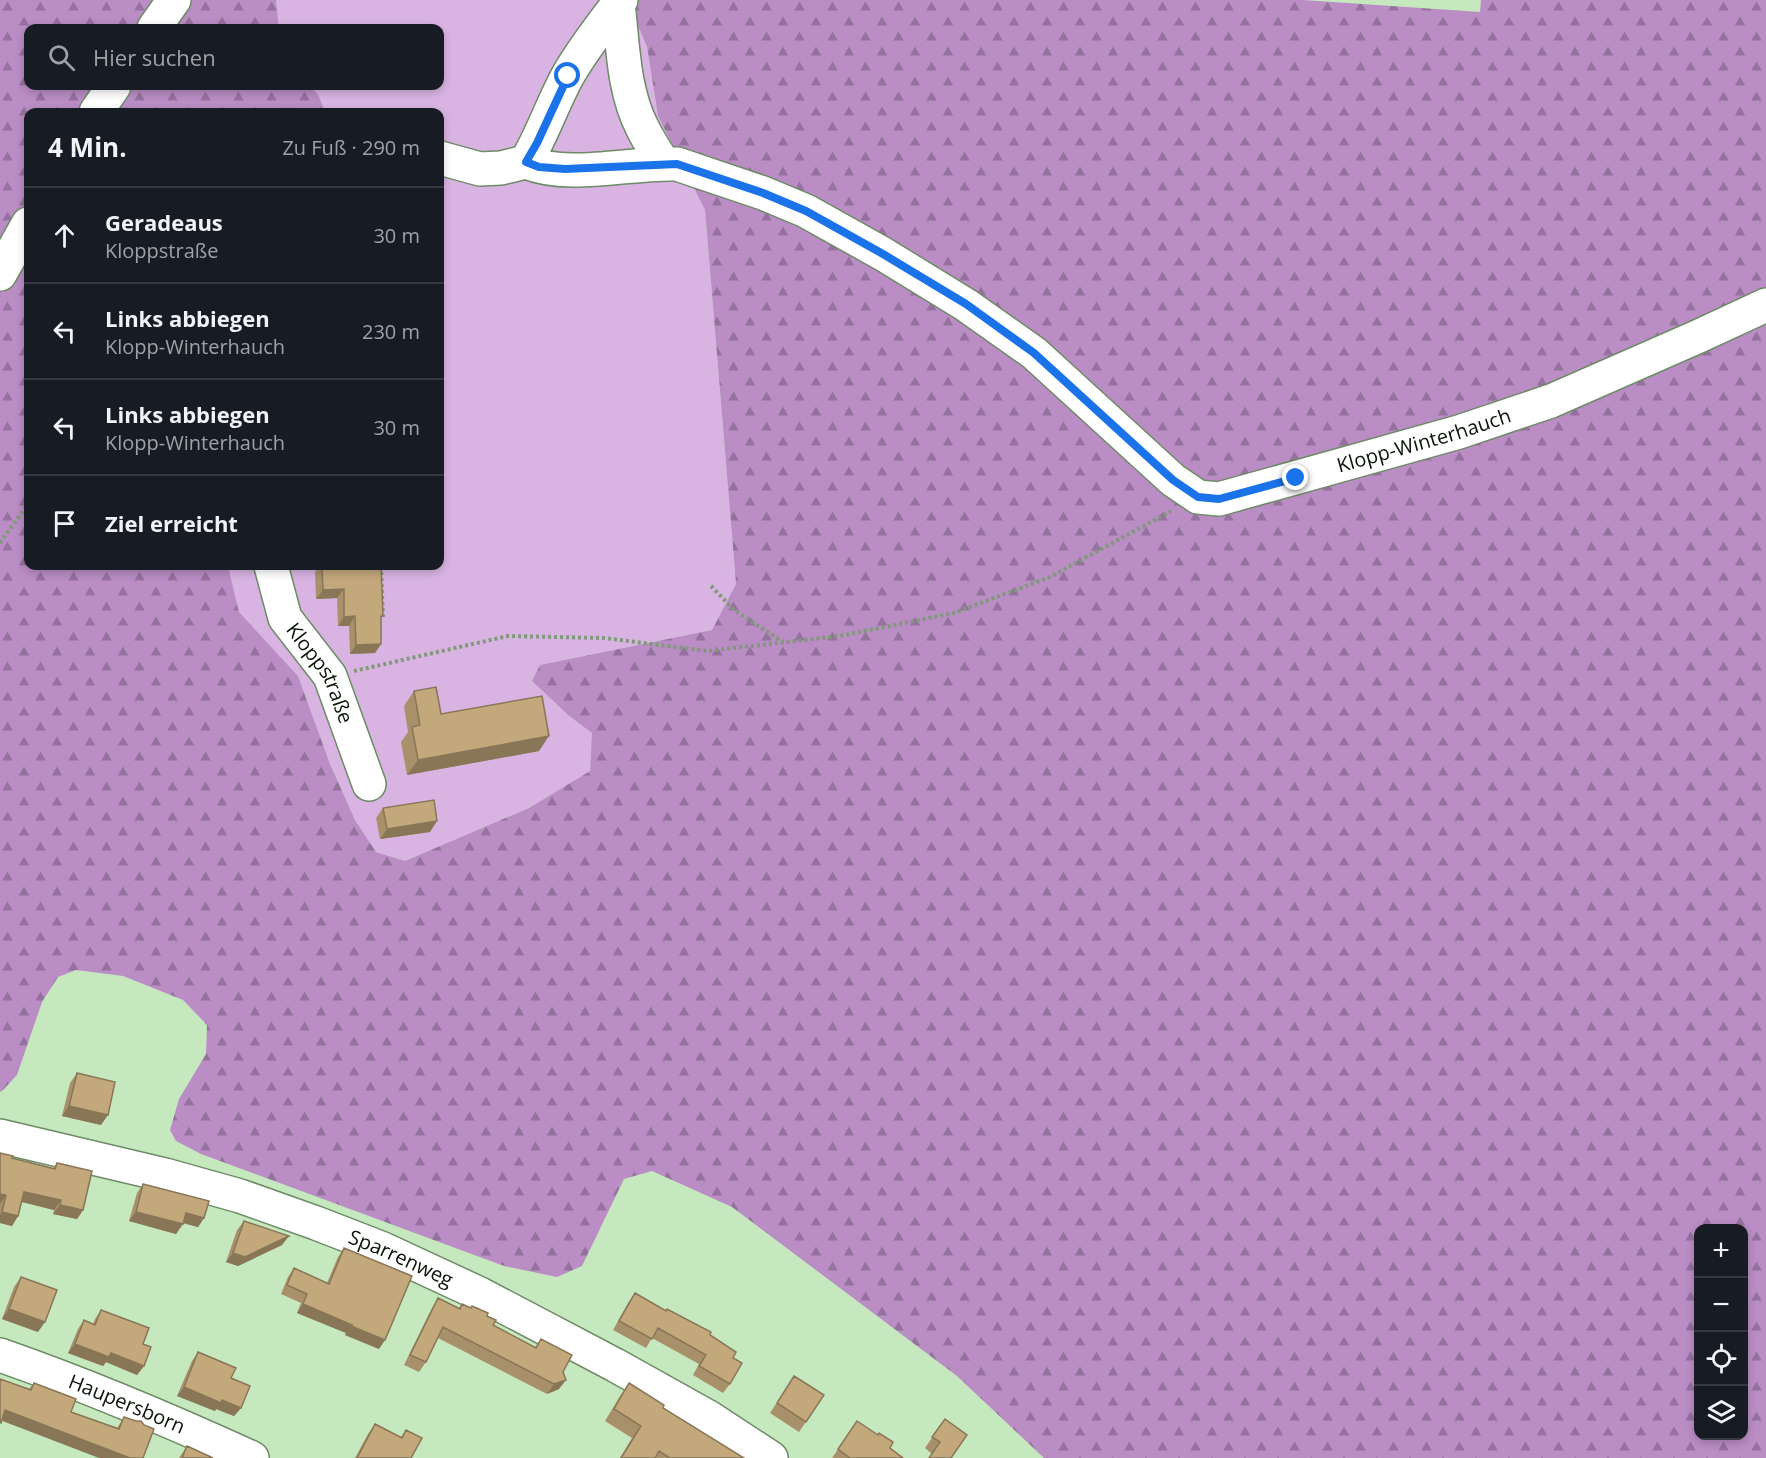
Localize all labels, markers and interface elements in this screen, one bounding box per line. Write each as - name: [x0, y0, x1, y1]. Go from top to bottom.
- search box: [24, 24, 444, 90]
- icon: search: [45, 41, 78, 74]
- text: Hier suchen: [93, 42, 216, 72]
- route start: [554, 62, 580, 88]
- text: 4 Min.: [48, 129, 127, 165]
- text: Zu Fuß · 290 m: [282, 134, 420, 161]
- text: Geradeaus: [105, 207, 223, 237]
- icon: ahead: [48, 219, 81, 252]
- text: 30 m: [373, 222, 420, 249]
- text: Kloppstraße: [105, 237, 218, 264]
- text: Links abbiegen: [105, 303, 270, 333]
- icon: left: [48, 315, 81, 348]
- text: 230 m: [362, 318, 420, 345]
- text: Klopp-Winterhauch: [105, 333, 285, 360]
- text: Links abbiegen: [105, 399, 270, 429]
- street label: Klopp-Winterhauch: [1334, 402, 1514, 478]
- icon: left: [48, 411, 81, 444]
- text: 30 m: [373, 414, 420, 441]
- text: Klopp-Winterhauch: [105, 429, 285, 456]
- route end: [1282, 464, 1308, 490]
- icon: arrive: [48, 507, 81, 540]
- text: Ziel erreicht: [105, 508, 238, 538]
- street label: Kloppstraße: [280, 617, 360, 727]
- street label: Sparrenweg: [345, 1223, 458, 1293]
- map controls: [1694, 1224, 1748, 1440]
- button: +: [1694, 1224, 1748, 1278]
- button: −: [1694, 1278, 1748, 1332]
- button: locate: [1694, 1332, 1748, 1386]
- street label: Haupersborn: [65, 1367, 190, 1440]
- button: layers: [1694, 1386, 1748, 1440]

